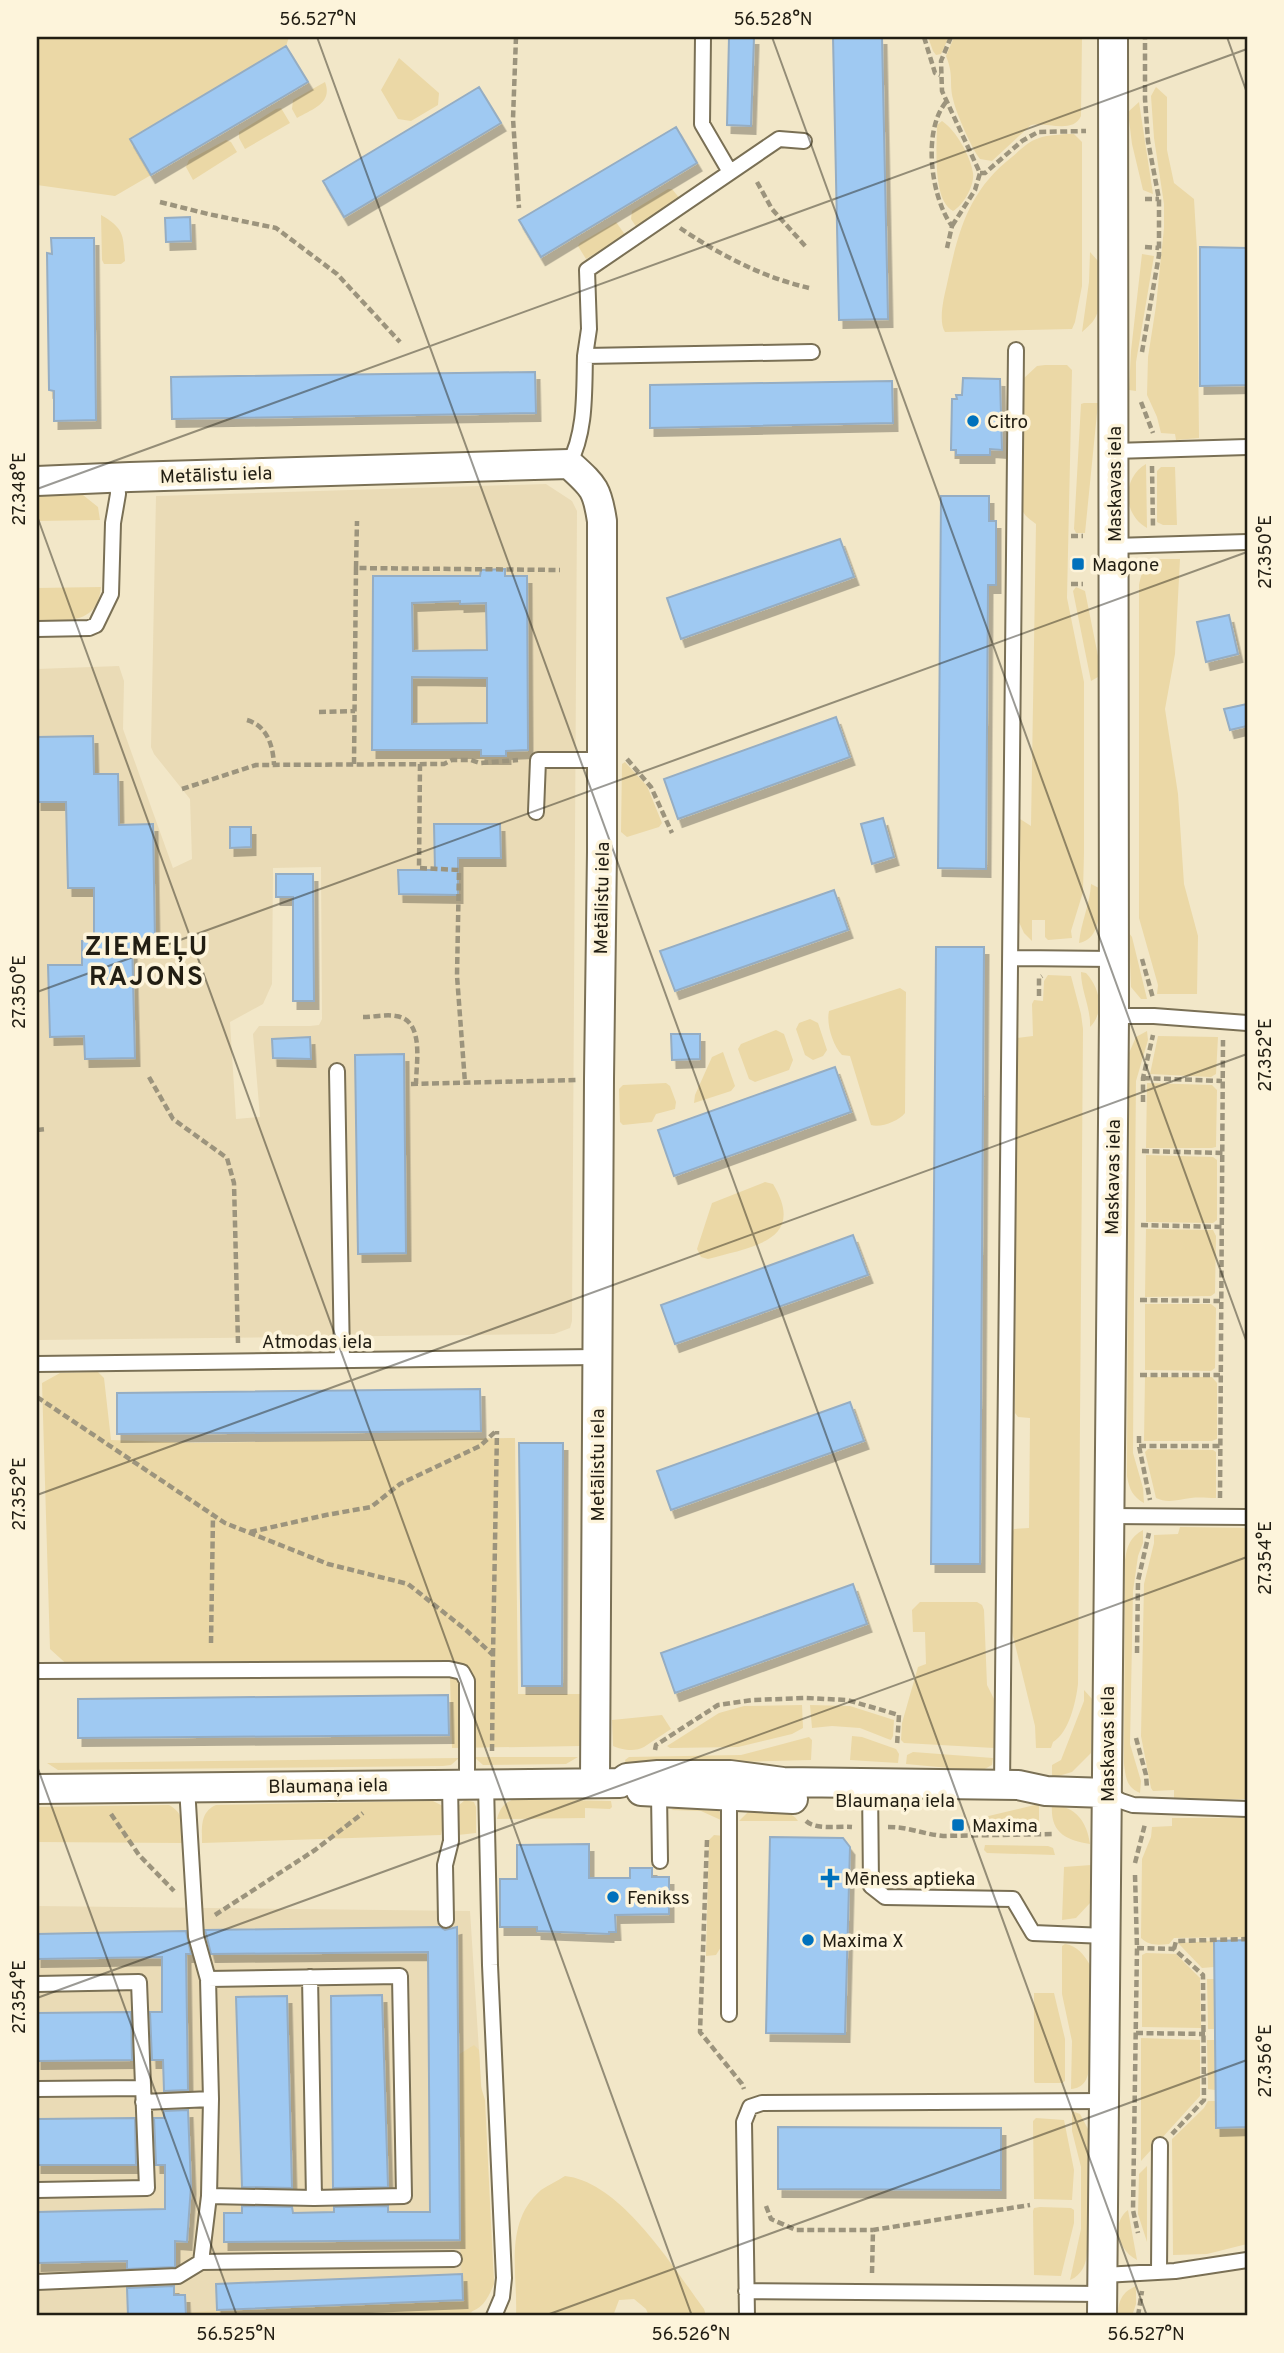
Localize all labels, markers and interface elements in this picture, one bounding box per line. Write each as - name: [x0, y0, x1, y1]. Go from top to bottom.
- text: 56.527°N: [279, 9, 357, 32]
- text: 56.528°N: [733, 9, 813, 32]
- place label: Citro: [987, 411, 1028, 435]
- marker: Citro: [965, 413, 981, 429]
- street label: Maskavas iela: [1104, 426, 1128, 542]
- text: 27.348°E: [9, 452, 32, 526]
- street label: Metālistu iela: [159, 462, 273, 490]
- text: 27.350°E: [1255, 515, 1278, 589]
- place label: Magone: [1092, 554, 1159, 578]
- marker: Magone: [1070, 556, 1086, 572]
- street label: Metālistu iela: [590, 841, 616, 955]
- district label: ZIEMEĻU RAJONS: [85, 932, 209, 995]
- text: 27.350°E: [9, 955, 32, 1029]
- text: 27.352°E: [1255, 1018, 1278, 1092]
- street label: Maskavas iela: [1101, 1119, 1127, 1235]
- street label: Atmodas iela: [262, 1331, 372, 1355]
- street label: Metālistu iela: [587, 1409, 611, 1521]
- text: 27.352°E: [9, 1457, 32, 1531]
- text: 27.354°E: [1255, 1521, 1278, 1595]
- street label: Maskavas iela: [1097, 1686, 1121, 1802]
- street label: Blaumaņa iela: [268, 1774, 388, 1800]
- street label: Blaumaņa iela: [835, 1790, 955, 1814]
- place label: Maxima: [972, 1815, 1038, 1839]
- marker: Maxima: [950, 1817, 966, 1833]
- place label: Mēness aptieka: [844, 1868, 975, 1892]
- marker: Mēness aptieka: [822, 1870, 838, 1886]
- place label: Fenikss: [627, 1887, 690, 1911]
- marker: Fenikss: [605, 1889, 621, 1905]
- place label: Maxima X: [822, 1930, 904, 1954]
- marker: Maxima X: [800, 1932, 816, 1948]
- text: 27.354°E: [9, 1960, 32, 2034]
- text: 27.356°E: [1255, 2024, 1278, 2098]
- text: 56.525°N: [196, 2324, 276, 2347]
- text: 56.526°N: [652, 2324, 730, 2347]
- text: 56.527°N: [1107, 2324, 1185, 2347]

